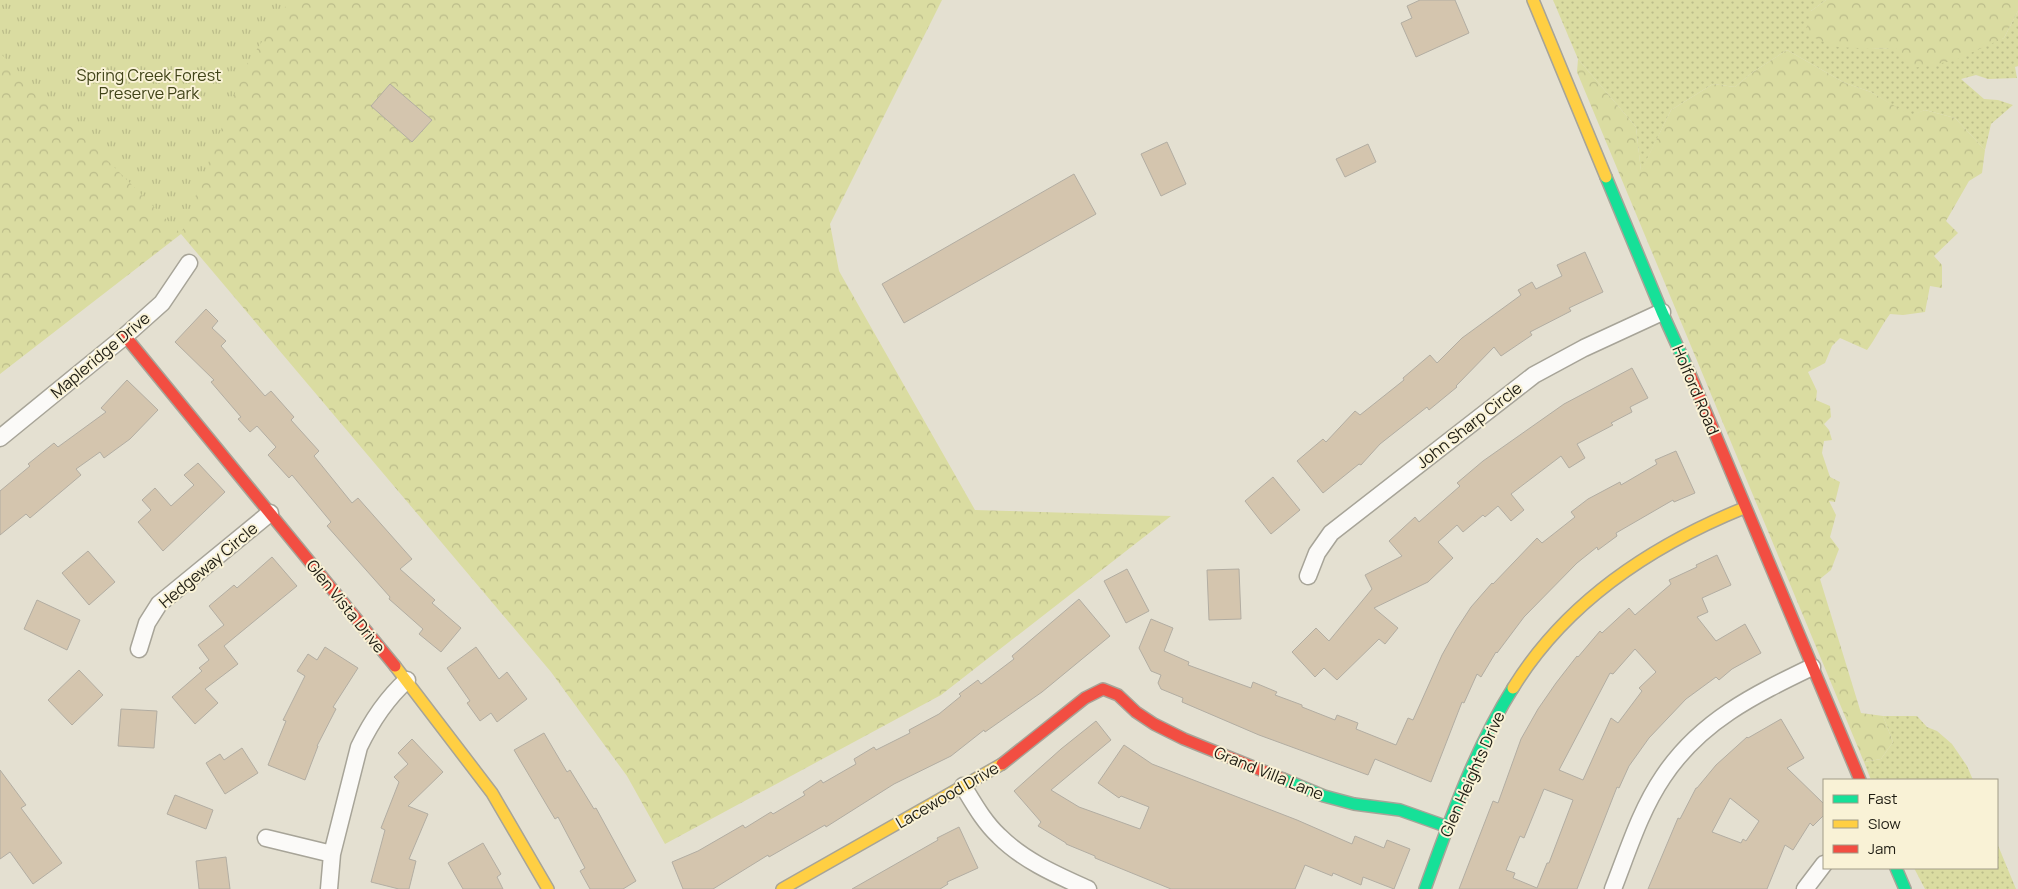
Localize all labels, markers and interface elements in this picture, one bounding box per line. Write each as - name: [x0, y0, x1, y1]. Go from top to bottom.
- park label: Spring Creek Forest Preserve Park: [77, 64, 221, 104]
- street label: Mapleridge Drive: [46, 307, 154, 403]
- street label: Holford Road: [1667, 342, 1725, 438]
- street label: John Sharp Circle: [1412, 377, 1526, 473]
- street label: Hedgeway Circle: [154, 517, 262, 613]
- street label: Glen Vista Drive: [302, 555, 390, 657]
- street label: Glen Heights Drive: [1434, 708, 1510, 840]
- street label: Grand Villa Lane: [1211, 741, 1327, 805]
- street label: Lacewood Drive: [891, 757, 1003, 833]
- legend: [1823, 779, 1998, 869]
- text: Fast: [1868, 788, 1897, 809]
- text: Slow: [1868, 813, 1901, 834]
- text: Jam: [1868, 838, 1896, 859]

